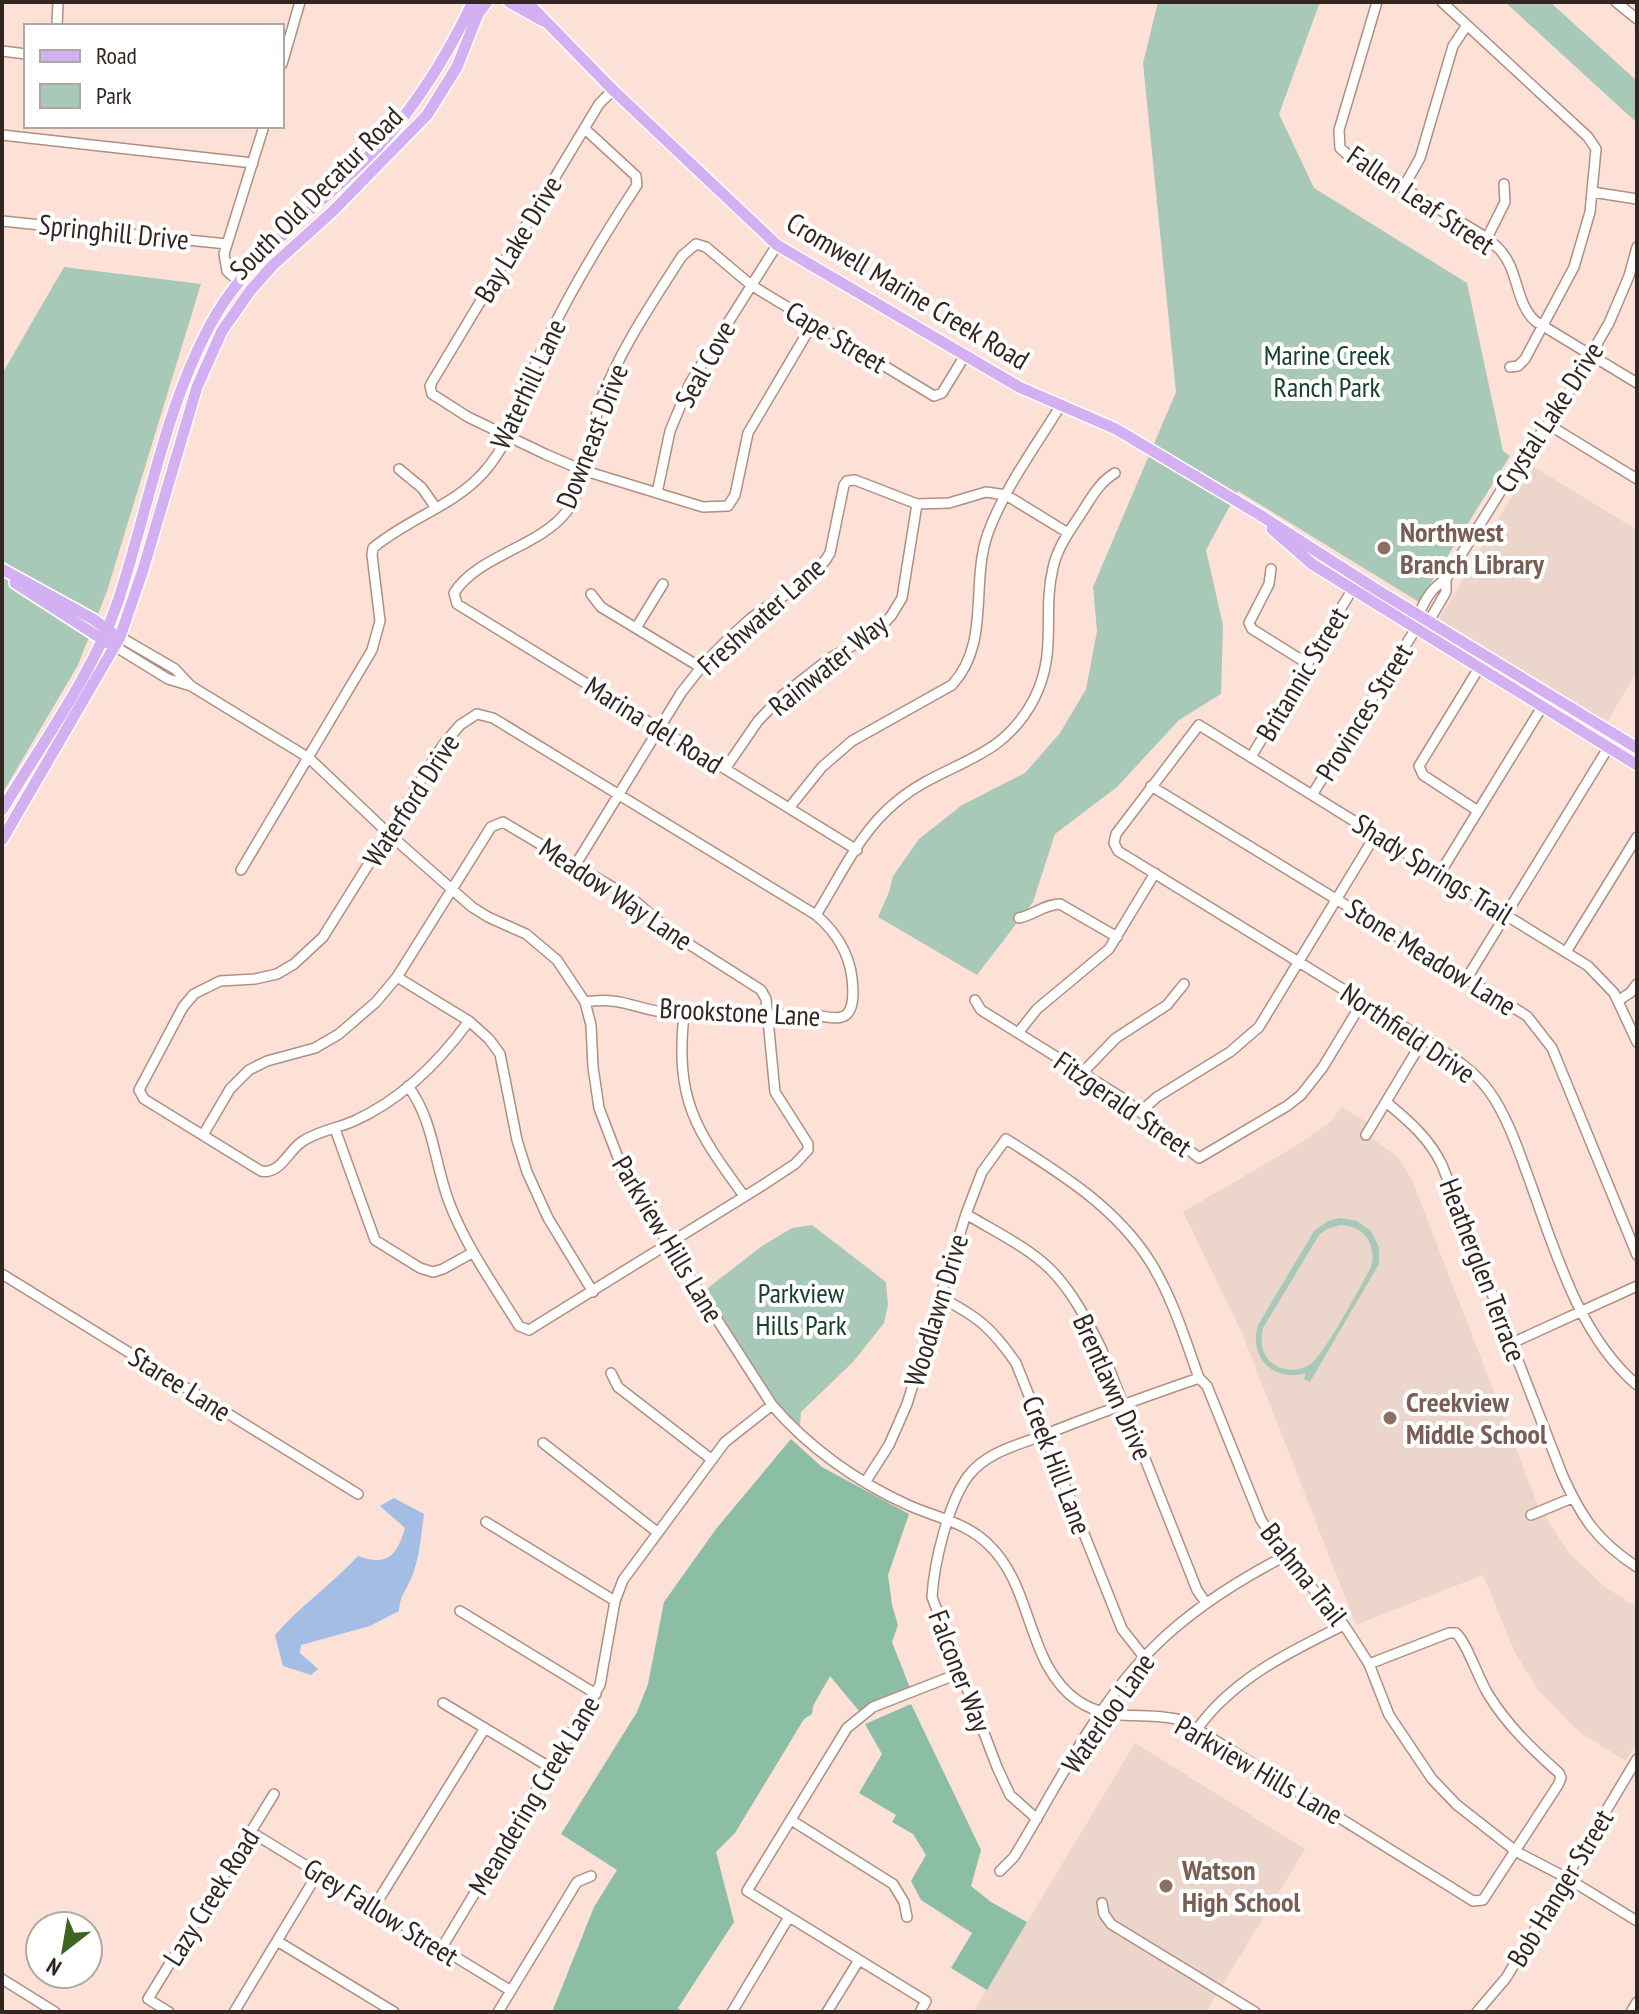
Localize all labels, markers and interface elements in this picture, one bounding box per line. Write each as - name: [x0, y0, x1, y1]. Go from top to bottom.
- legend: [24, 24, 284, 128]
- text: Road: [96, 40, 137, 71]
- text: Park: [96, 80, 132, 111]
- street label: South Old Decatur Road: [221, 98, 410, 287]
- street label: Fallen Leaf Street: [1341, 137, 1502, 263]
- street label: Bay Lake Drive: [465, 169, 570, 309]
- street label: Cromwell Marine Creek Road: [780, 203, 1036, 378]
- street label: Springhill Drive: [37, 205, 191, 258]
- street label: Cape Street: [779, 292, 894, 381]
- street label: Waterhill Lane: [481, 313, 574, 455]
- street label: Seal Cove: [666, 314, 743, 414]
- street label: Crystal Lake Drive: [1486, 334, 1611, 499]
- park label: Marine Creek Ranch Park: [1264, 336, 1390, 405]
- street label: Downeast Drive: [547, 358, 636, 513]
- place label: Northwest Branch Library: [1400, 513, 1545, 582]
- marker: Northwest Branch Library: [1375, 539, 1393, 557]
- street label: Freshwater Lane: [689, 549, 832, 683]
- street label: Britannic Street: [1247, 600, 1356, 747]
- street label: Rainwater Way: [761, 605, 895, 724]
- street label: Provinces Street: [1307, 636, 1420, 787]
- street label: Marina del Road: [578, 668, 730, 782]
- street label: Waterford Drive: [354, 726, 467, 873]
- street label: Shady Springs Trail: [1346, 805, 1521, 933]
- street label: Meadow Way Lane: [533, 829, 700, 958]
- street label: Stone Meadow Lane: [1339, 889, 1523, 1024]
- street label: Northfield Drive: [1334, 974, 1483, 1091]
- street label: Brookstone Lane: [659, 989, 821, 1034]
- street label: Fitzgerald Street: [1047, 1043, 1200, 1165]
- street label: Parkview Hills Lane: [604, 1149, 733, 1329]
- street label: Heatherglen Terrace: [1432, 1173, 1535, 1367]
- street label: Woodlawn Drive: [895, 1229, 976, 1391]
- park label: Parkview Hills Park: [755, 1274, 847, 1343]
- street label: Brentlawn Drive: [1065, 1308, 1162, 1465]
- street label: Staree Lane: [122, 1338, 238, 1429]
- place label: Creekview Middle School: [1406, 1383, 1547, 1452]
- street label: Creek Hill Lane: [1014, 1390, 1101, 1539]
- marker: Creekview Middle School: [1381, 1409, 1399, 1427]
- street label: Brahma Trail: [1253, 1515, 1356, 1633]
- street label: Falconer Way: [920, 1605, 1001, 1737]
- street label: Waterloo Lane: [1053, 1645, 1163, 1780]
- street label: Meandering Creek Lane: [459, 1688, 608, 1901]
- street label: Parkview Hills Lane: [1169, 1707, 1350, 1832]
- street label: Bob Hanger Street: [1498, 1802, 1621, 1973]
- street label: Lazy Creek Road: [154, 1821, 267, 1972]
- street label: Grey Fallow Street: [297, 1849, 466, 1974]
- place label: Watson High School: [1181, 1851, 1301, 1920]
- marker: Watson High School: [1157, 1877, 1175, 1895]
- north arrow: [24, 1910, 104, 1990]
- text: N: [41, 1952, 66, 1982]

